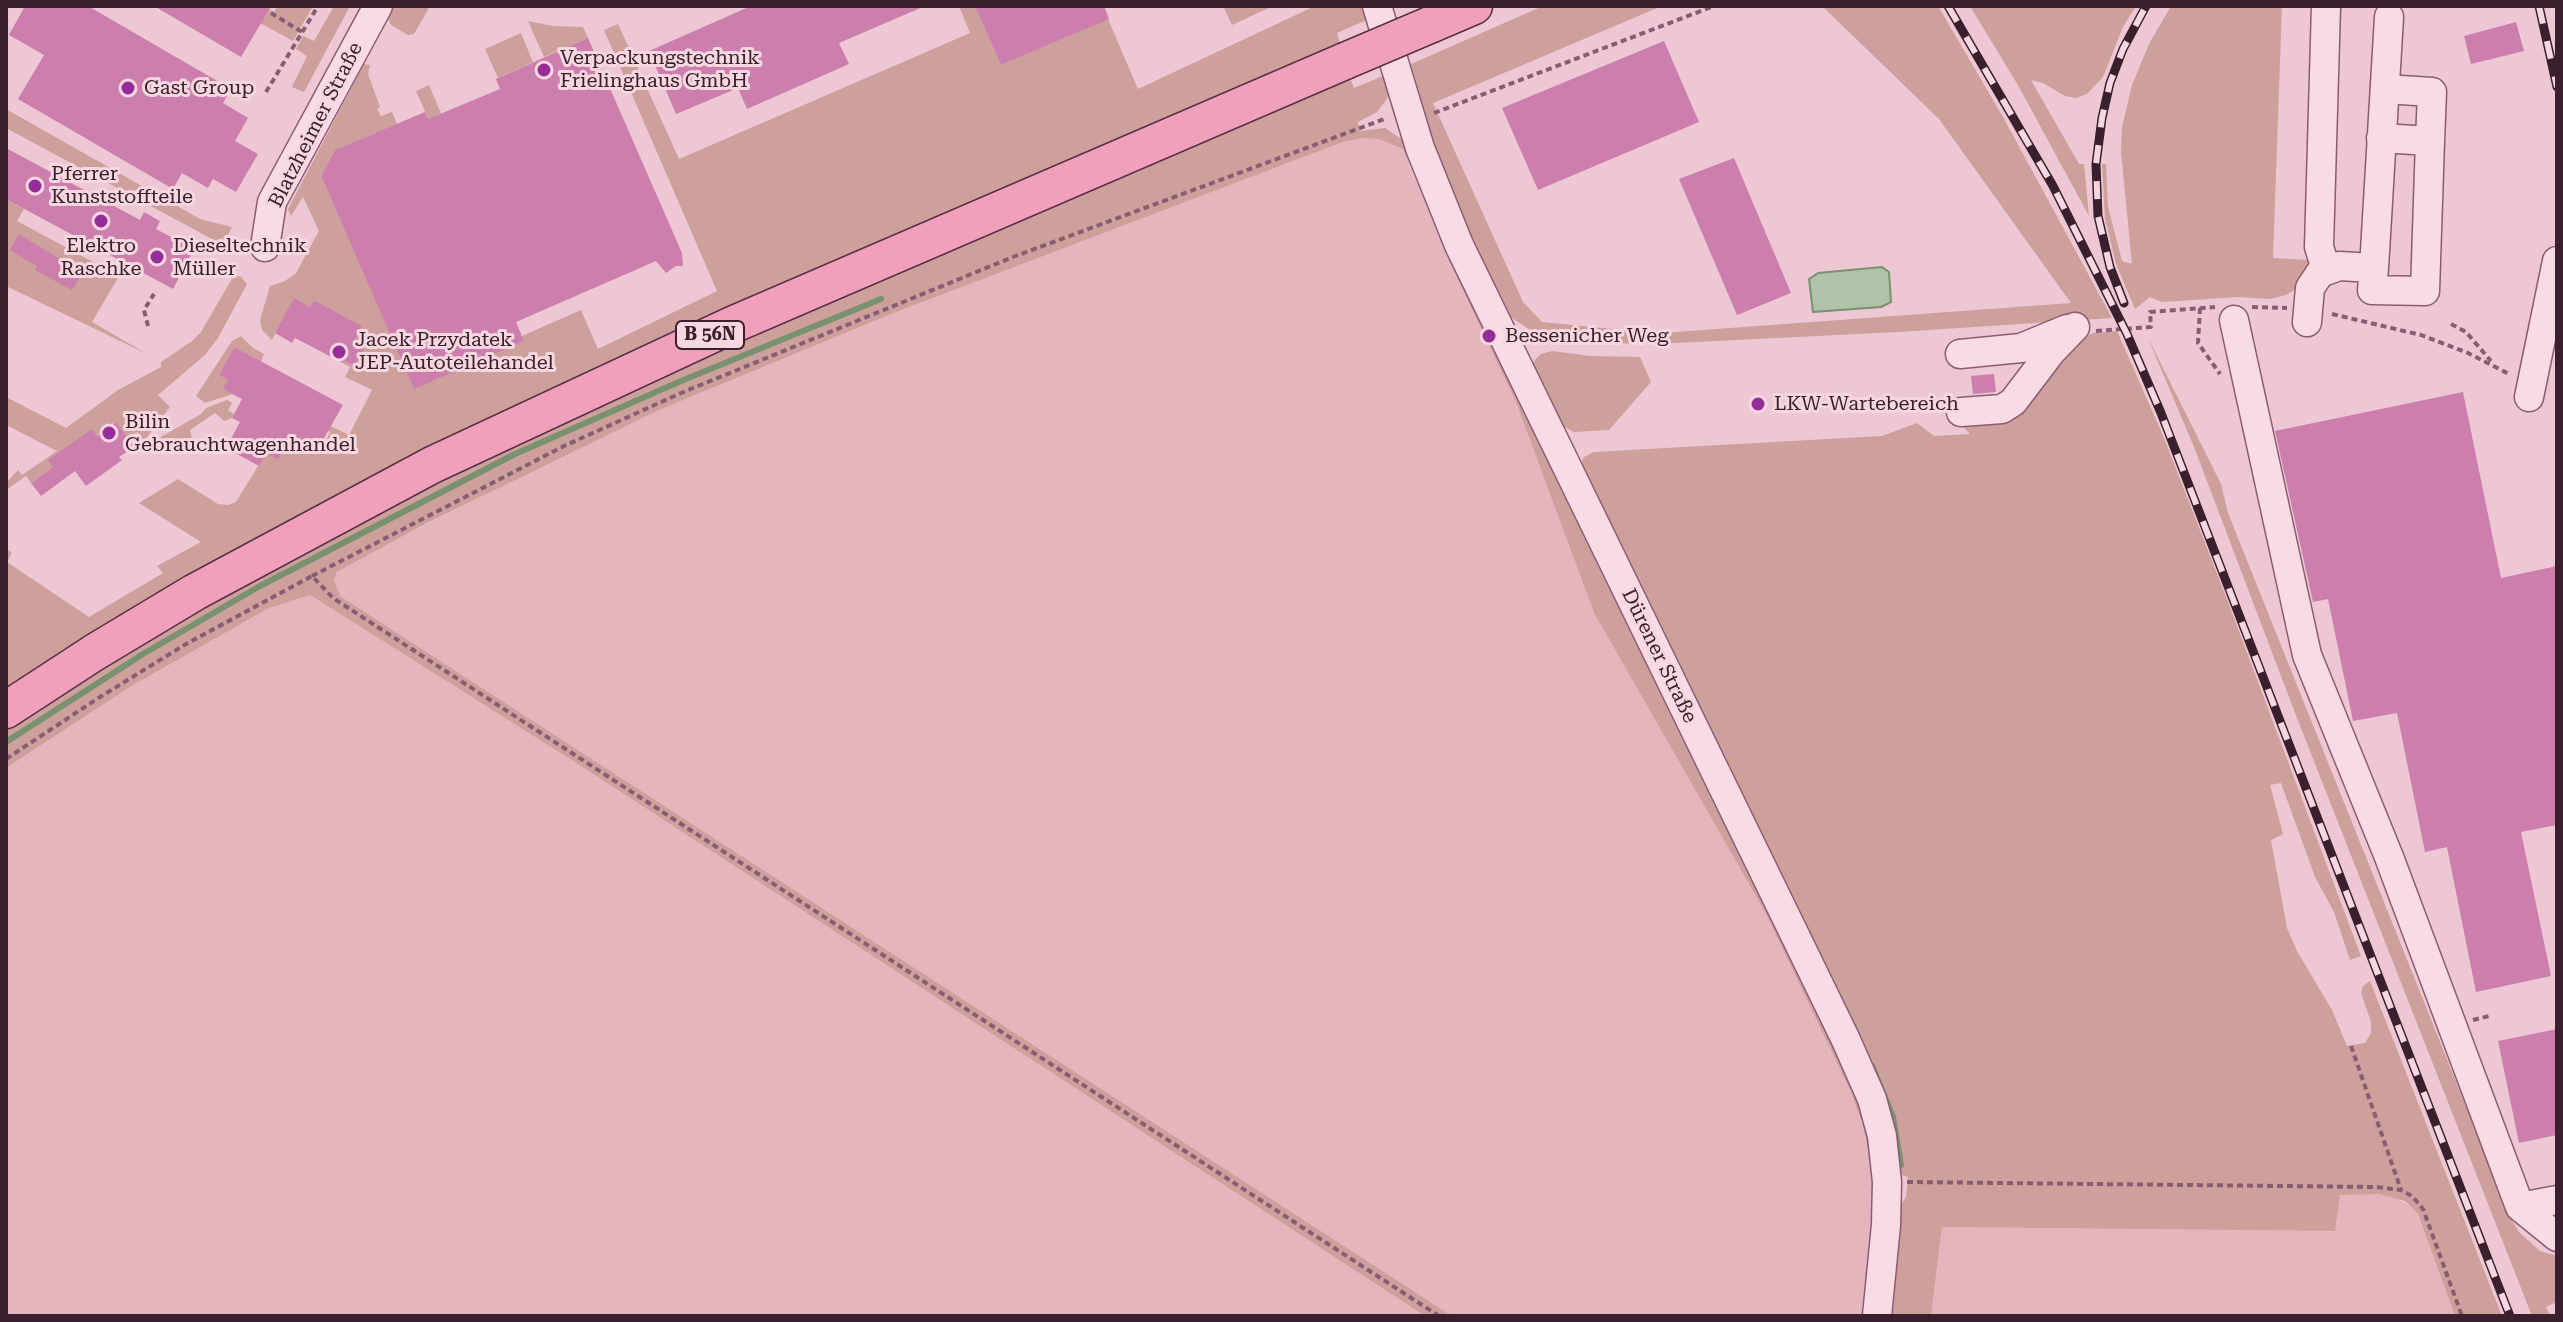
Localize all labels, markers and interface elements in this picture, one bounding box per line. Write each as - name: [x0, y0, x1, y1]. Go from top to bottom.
- street label: Blatzheimer Straße: [264, 38, 368, 212]
- place label: Verpackungstechnik Frielinghaus GmbH: [560, 46, 760, 93]
- marker: Verpackungstechnik Frielinghaus GmbH: [535, 61, 553, 79]
- place label: Gast Group: [144, 76, 254, 100]
- marker: Gast Group: [119, 79, 137, 97]
- place label: Pferrer Kunststoffteile: [51, 162, 193, 209]
- marker: Pferrer Kunststoffteile: [26, 177, 44, 195]
- marker: Elektro Raschke: [92, 212, 110, 230]
- place label: Elektro Raschke: [61, 234, 141, 281]
- place label: Dieseltechnik Müller: [173, 234, 307, 281]
- marker: Dieseltechnik Müller: [148, 248, 166, 266]
- road number: B 56N: [676, 321, 744, 349]
- place label: Bessenicher Weg: [1505, 324, 1669, 348]
- marker: Bessenicher Weg: [1480, 327, 1498, 345]
- place label: Jacek Przydatek JEP-Autoteilehandel: [355, 328, 554, 375]
- marker: Jacek Przydatek JEP-Autoteilehandel: [330, 343, 348, 361]
- place label: LKW-Wartebereich: [1774, 392, 1959, 416]
- marker: LKW-Wartebereich: [1749, 395, 1767, 413]
- place label: Bilin Gebrauchtwagenhandel: [125, 410, 356, 457]
- marker: Bilin Gebrauchtwagenhandel: [100, 424, 118, 442]
- street label: Dürener Straße: [1616, 585, 1702, 727]

